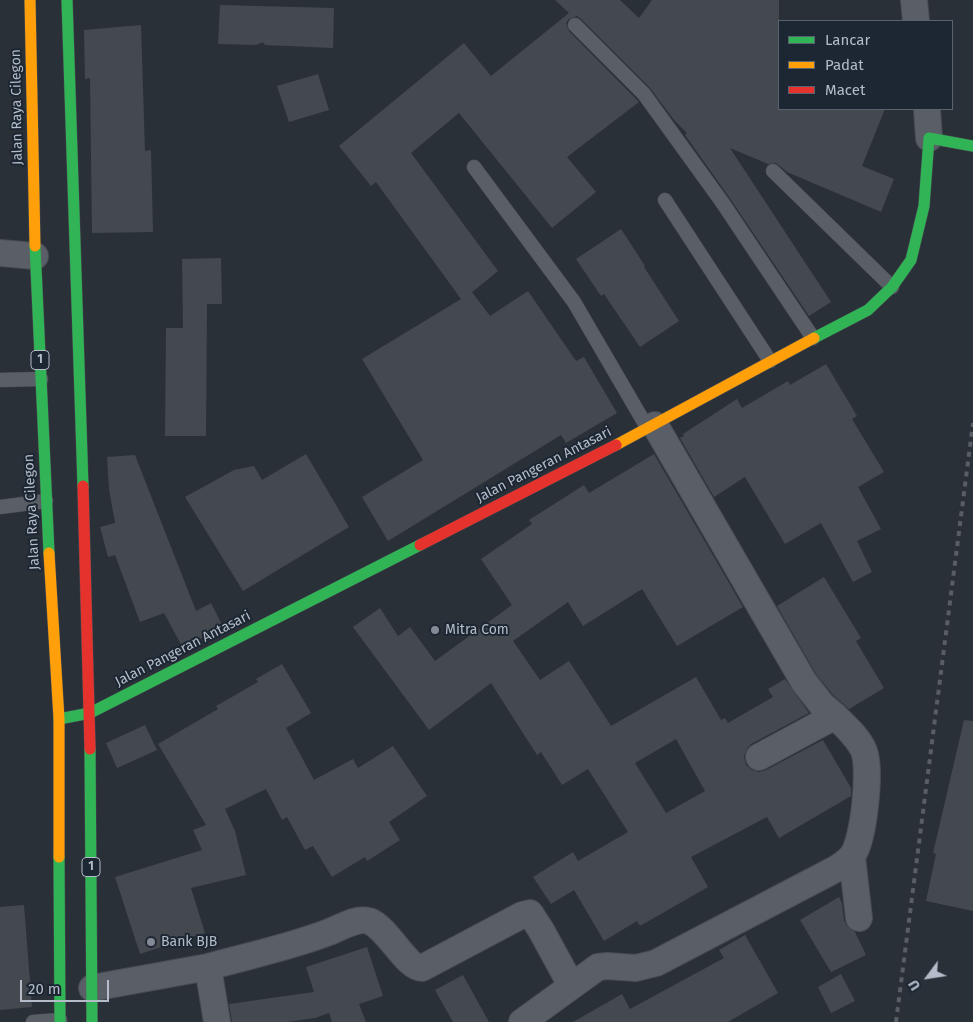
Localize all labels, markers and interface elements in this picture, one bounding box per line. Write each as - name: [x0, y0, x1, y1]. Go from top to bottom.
- legend: [778, 20, 953, 110]
- text: Lancar: [825, 31, 870, 49]
- street label: Jalan Raya Cilegon: [8, 49, 26, 165]
- text: Padat: [825, 56, 864, 74]
- text: Macet: [825, 81, 865, 99]
- road number: 1: [31, 350, 49, 370]
- street label: Jalan Pangeran Antasari: [474, 424, 614, 506]
- street label: Jalan Raya Cilegon: [21, 454, 43, 570]
- street label: Jalan Pangeran Antasari: [113, 608, 253, 690]
- place label: Mitra Com: [445, 622, 509, 638]
- marker: Mitra Com: [429, 624, 441, 636]
- road number: 1: [82, 858, 100, 876]
- place label: Bank BJB: [161, 934, 217, 950]
- marker: Bank BJB: [145, 936, 157, 948]
- north arrow: [903, 952, 953, 1002]
- scale bar: [22, 970, 111, 1002]
- text: U: [905, 977, 924, 993]
- text: 20 m: [28, 980, 61, 998]

